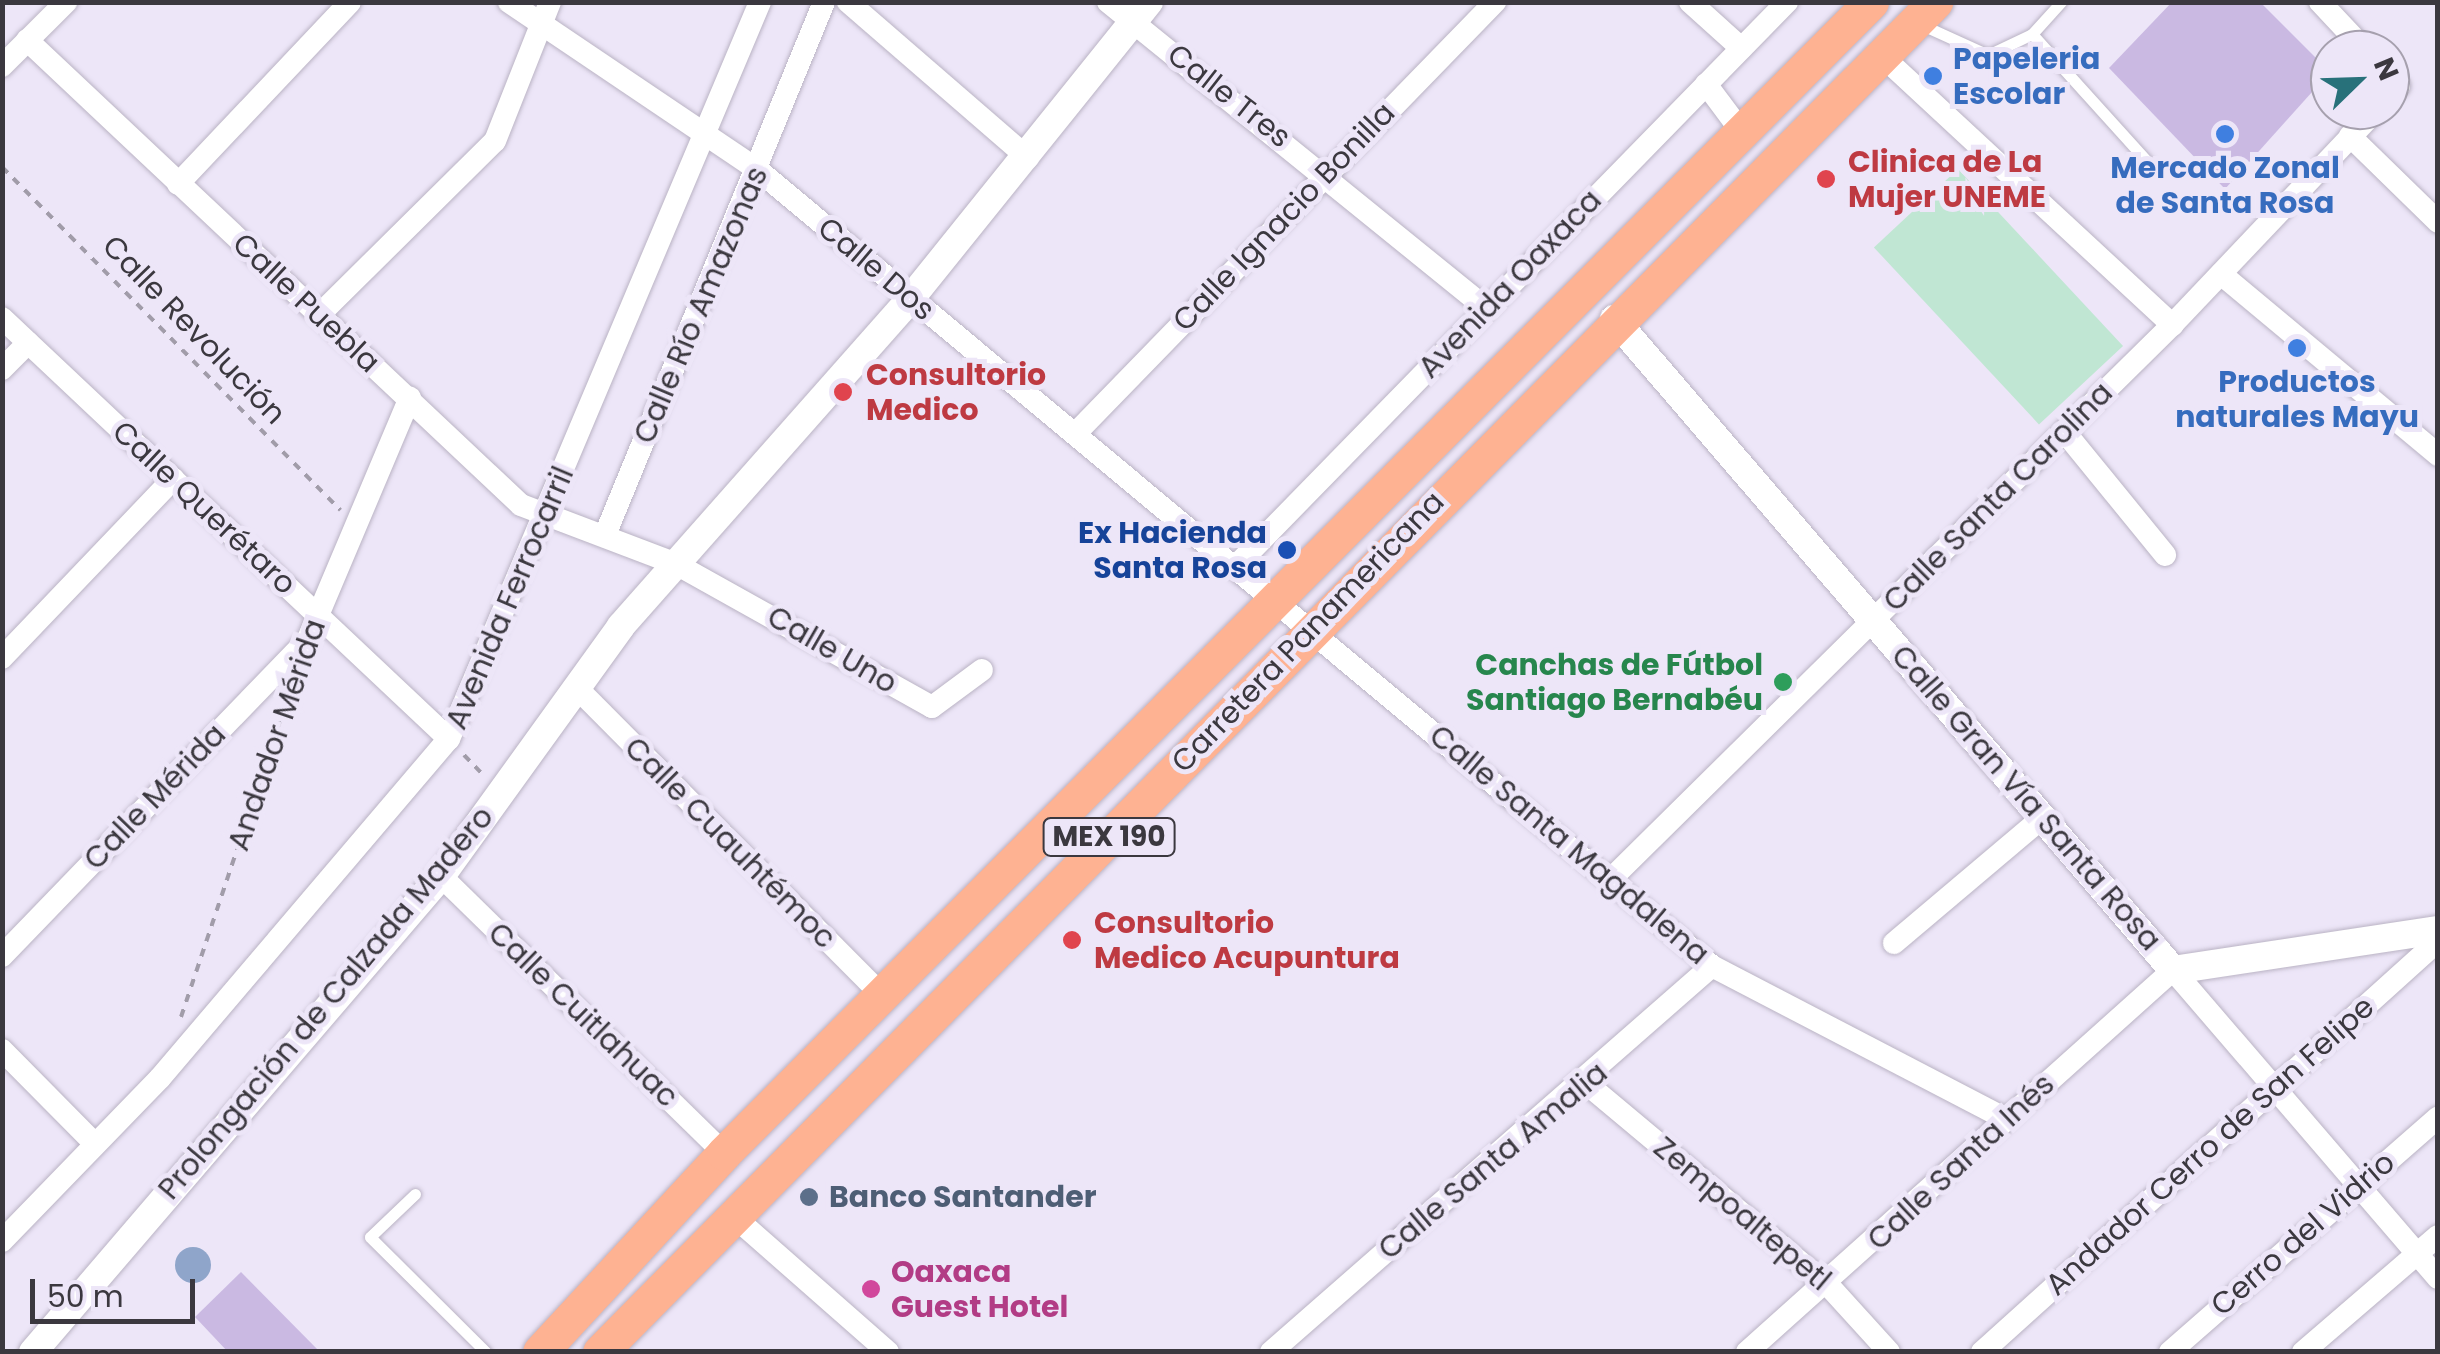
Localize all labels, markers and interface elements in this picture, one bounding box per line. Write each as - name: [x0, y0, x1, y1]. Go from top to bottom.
- north arrow: [2310, 30, 2410, 130]
- street label: Calle Tres: [1160, 37, 1298, 155]
- place label: Papeleria Escolar: [1953, 41, 2100, 112]
- text: N: [2364, 52, 2408, 86]
- marker: Papeleria Escolar: [1922, 65, 1944, 87]
- street label: Calle Ignacio Bonilla: [1165, 95, 1403, 339]
- marker: Mercado Zonal de Santa Rosa: [2214, 123, 2236, 145]
- place label: Clinica de La Mujer UNEME: [1848, 144, 2046, 214]
- place label: Mercado Zonal de Santa Rosa: [2110, 150, 2340, 220]
- street label: Calle Río Amazonas: [626, 161, 776, 449]
- marker: Clinica de La Mujer UNEME: [1813, 166, 1839, 192]
- street label: Avenida Oaxaca: [1411, 182, 1609, 386]
- street label: Calle Dos: [810, 210, 942, 328]
- street label: Calle Puebla: [225, 226, 387, 380]
- street label: Calle Revolución: [95, 228, 293, 432]
- marker: Productos naturales Mayu: [2286, 337, 2308, 359]
- place label: Consultorio Medico: [866, 357, 1046, 428]
- place label: Productos naturales Mayu: [2175, 364, 2419, 434]
- street label: Calle Santa Carolina: [1876, 375, 2120, 619]
- marker: Consultorio Medico: [830, 379, 856, 405]
- street label: Calle Querétaro: [105, 414, 303, 602]
- street label: Avenida Ferrocarril: [438, 461, 582, 735]
- street label: Carretera Panamericana: [1164, 484, 1452, 780]
- place label: Ex Hacienda Santa Rosa: [1078, 515, 1267, 586]
- marker: Ex Hacienda Santa Rosa: [1276, 539, 1298, 561]
- street label: Calle Uno: [761, 599, 903, 701]
- street label: Andador Mérida: [221, 615, 333, 855]
- street label: Calle Gran Vía Santa Rosa: [1884, 638, 2168, 958]
- place label: Canchas de Fútbol Santiago Bernabéu: [1466, 647, 1763, 718]
- marker: Canchas de Fútbol Santiago Bernabéu: [1772, 671, 1794, 693]
- street label: Calle Mérida: [77, 717, 233, 877]
- street label: Calle Santa Magdalena: [1422, 718, 1716, 972]
- street label: Calle Cuauhtémoc: [617, 730, 843, 956]
- street label: Prolongación de Calzada Madero: [151, 799, 501, 1207]
- road number: MEX 190: [1042, 814, 1176, 860]
- place label: Consultorio Medico Acupuntura: [1094, 905, 1400, 976]
- street label: Calle Cuitlahuac: [481, 915, 685, 1115]
- marker: Consultorio Medico Acupuntura: [1059, 927, 1085, 953]
- street label: Andador Cerro de San Felipe: [2038, 989, 2382, 1303]
- street label: Calle Santa Amalia: [1371, 1055, 1615, 1267]
- street label: Calle Santa Inés: [1860, 1066, 2062, 1258]
- street label: Zempoaltepetl: [1646, 1130, 1838, 1298]
- street label: Cerro del Vidrio: [2204, 1145, 2402, 1323]
- place label: Banco Santander: [829, 1179, 1096, 1215]
- marker: Banco Santander: [798, 1186, 820, 1208]
- place label: Oaxaca Guest Hotel: [891, 1254, 1068, 1324]
- scale bar: [35, 1259, 200, 1321]
- text: 50 m: [47, 1275, 124, 1318]
- marker: Oaxaca Guest Hotel: [860, 1278, 882, 1300]

